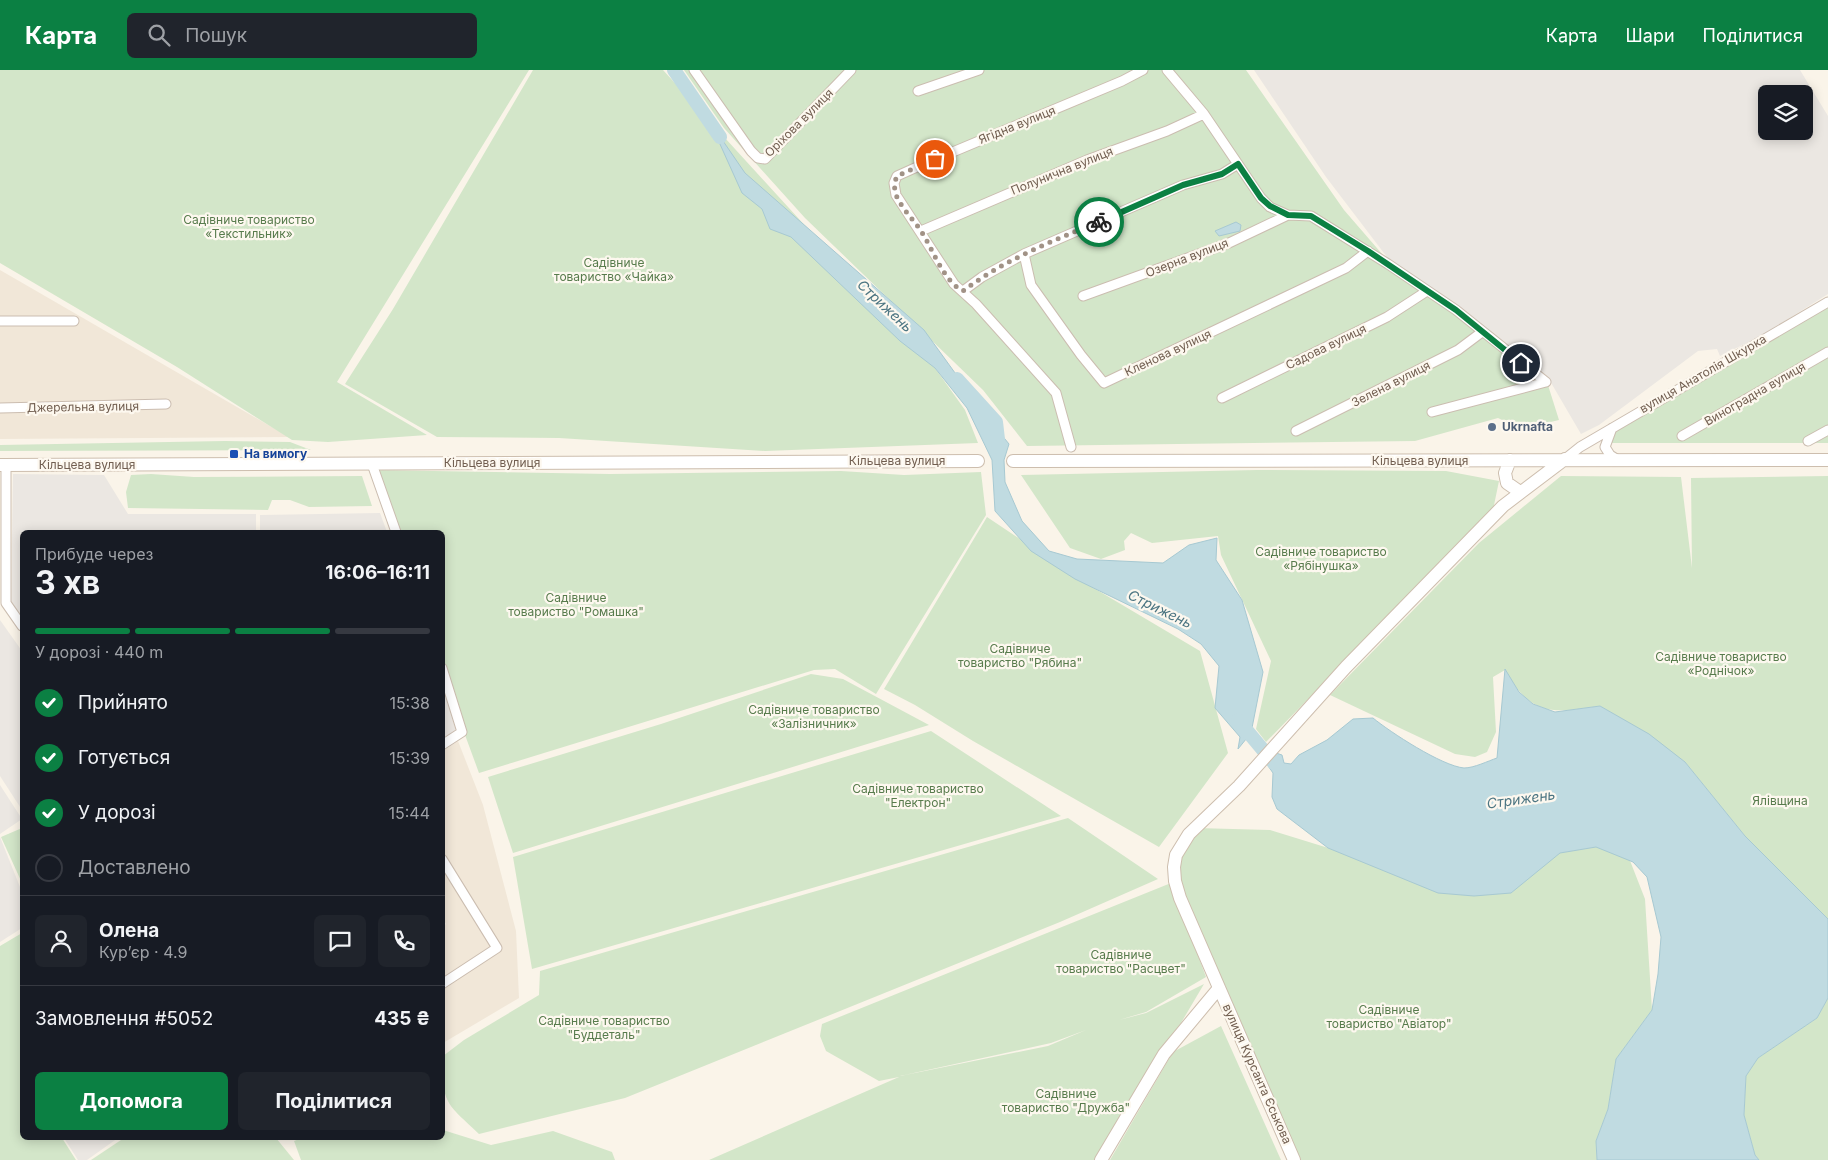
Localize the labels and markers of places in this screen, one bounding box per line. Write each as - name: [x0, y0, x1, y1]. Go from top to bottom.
- pin: [914, 138, 956, 180]
- pin: [1500, 342, 1542, 384]
- place label: Ukrnafta: [1502, 419, 1553, 434]
- marker: Ukrnafta: [1486, 421, 1498, 433]
- place label: На вимогу: [244, 446, 308, 461]
- marker: На вимогу: [228, 448, 240, 460]

